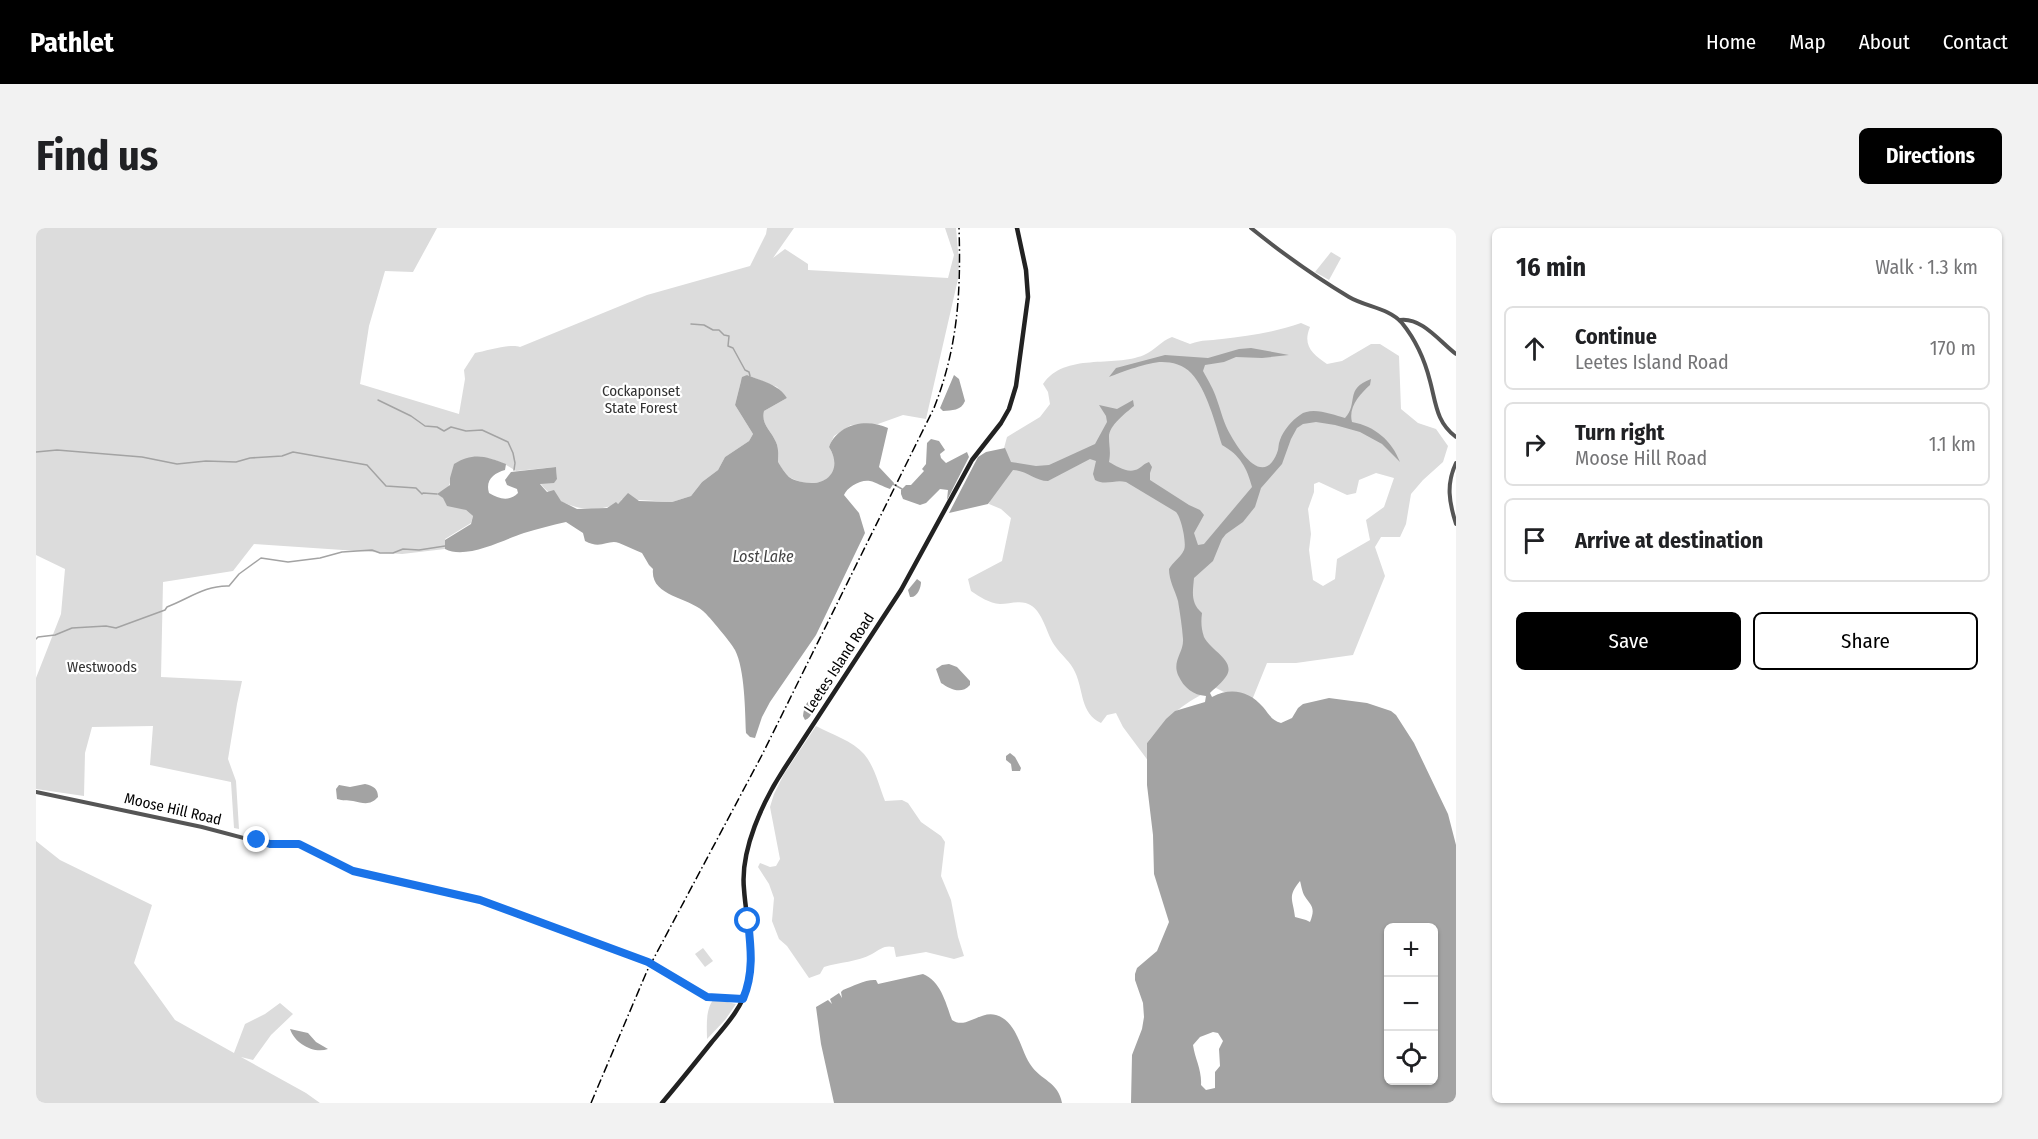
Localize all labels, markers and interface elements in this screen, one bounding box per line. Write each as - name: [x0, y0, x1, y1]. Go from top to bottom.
- text: Pathlet: [30, 26, 114, 59]
- text: Home: [1706, 29, 1756, 55]
- text: Map: [1789, 29, 1826, 55]
- text: About: [1859, 29, 1910, 55]
- text: Contact: [1943, 29, 2008, 55]
- button: Directions: [1859, 128, 2002, 184]
- text: Find us: [36, 131, 158, 181]
- text: 16 min: [1516, 252, 1586, 283]
- text: Walk · 1.3 km: [1875, 255, 1978, 279]
- text: Continue: [1575, 323, 1657, 350]
- icon: ahead: [1518, 332, 1551, 365]
- text: 170 m: [1930, 336, 1976, 360]
- text: Leetes Island Road: [1575, 350, 1729, 374]
- park label: Cockaponset State Forest: [602, 382, 680, 417]
- text: Turn right: [1575, 419, 1664, 446]
- icon: right: [1518, 428, 1551, 461]
- text: 1.1 km: [1929, 432, 1976, 456]
- text: Moose Hill Road: [1575, 446, 1707, 470]
- icon: arrive: [1518, 524, 1551, 557]
- text: Arrive at destination: [1575, 527, 1763, 554]
- water label: Lost Lake: [732, 547, 794, 566]
- street label: Leetes Island Road: [800, 610, 878, 716]
- button: Save: [1516, 612, 1741, 670]
- button: Share: [1753, 612, 1978, 670]
- park label: Westwoods: [67, 658, 137, 676]
- street label: Moose Hill Road: [123, 789, 223, 829]
- route end: [243, 826, 269, 852]
- route start: [734, 907, 760, 933]
- map controls: [1384, 923, 1438, 1085]
- button: +: [1384, 923, 1438, 977]
- button: −: [1384, 977, 1438, 1031]
- button: locate: [1384, 1031, 1438, 1085]

